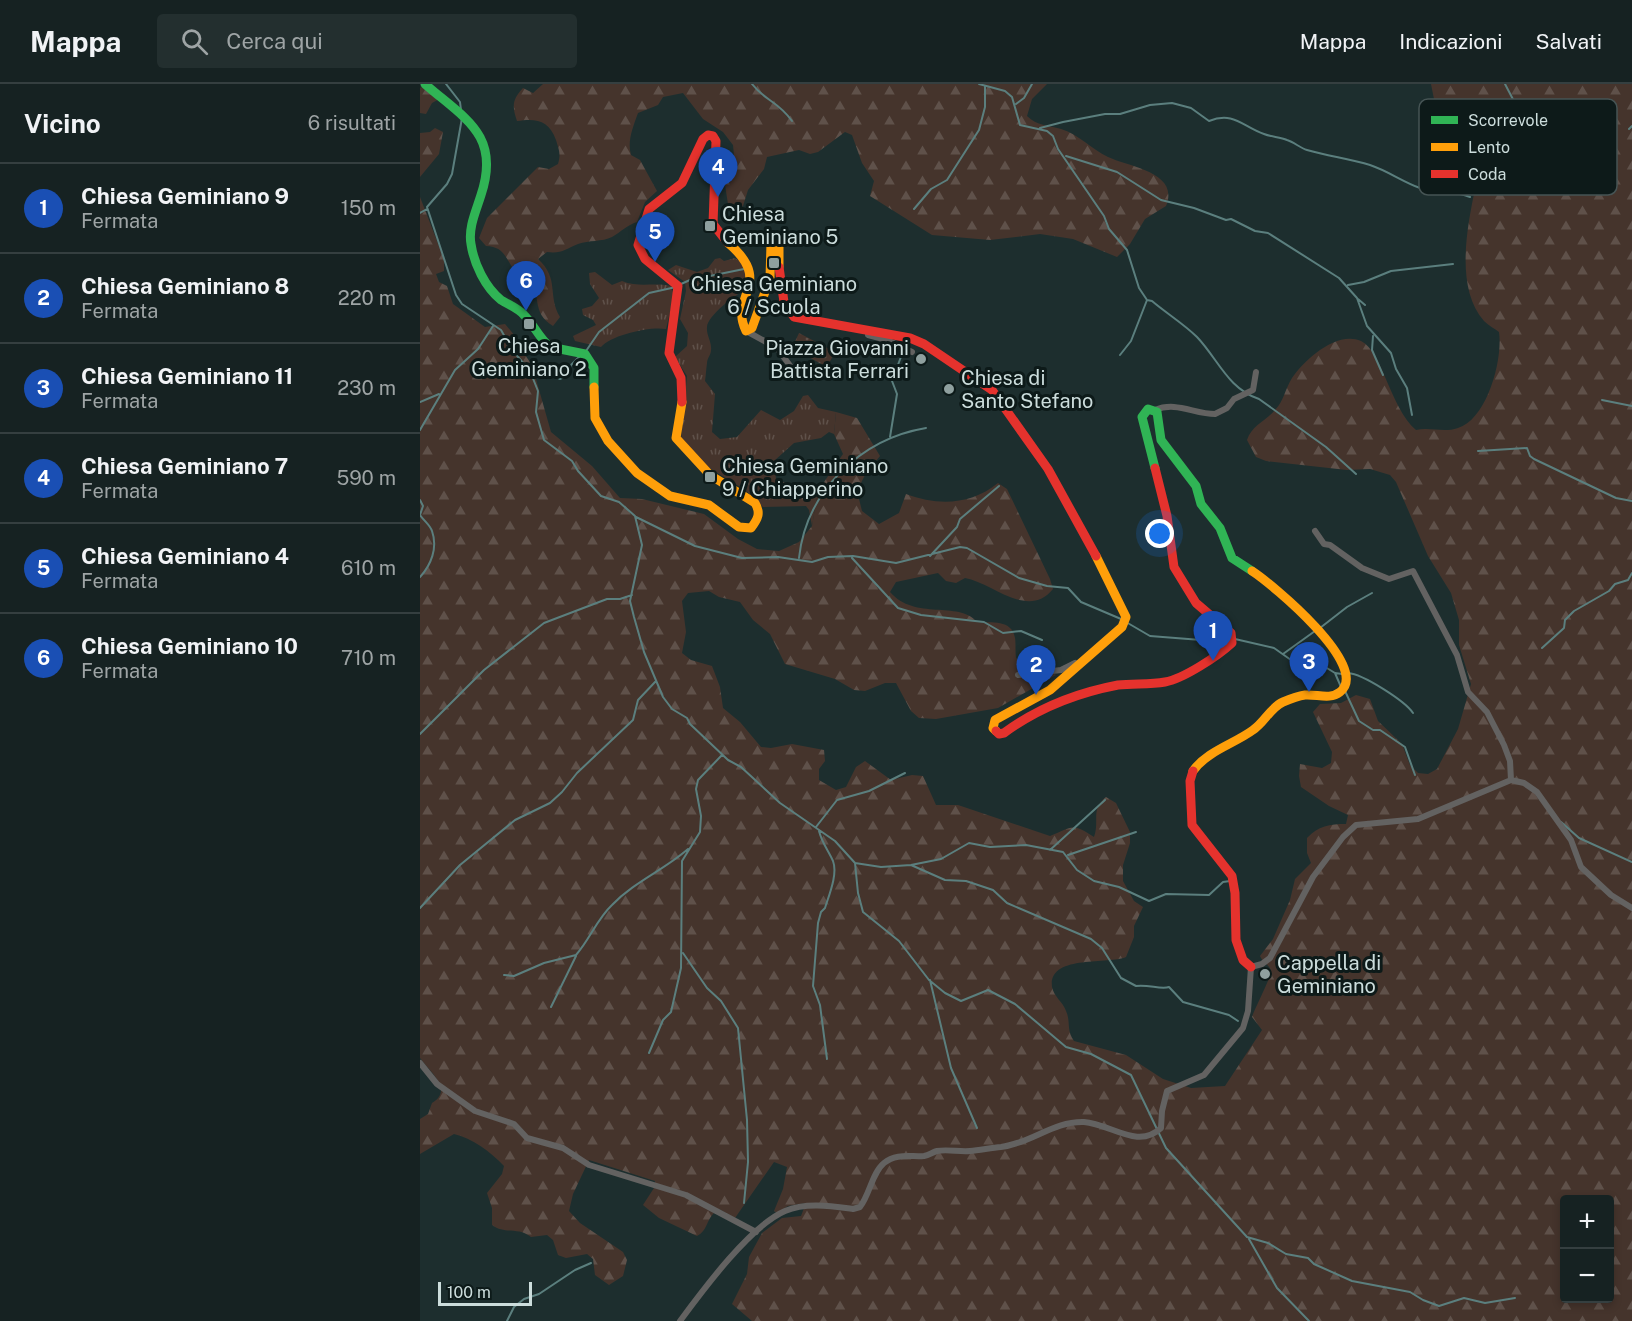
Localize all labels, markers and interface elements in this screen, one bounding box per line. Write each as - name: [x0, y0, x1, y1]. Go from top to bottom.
- search box: [157, 14, 577, 68]
- text: Mappa: [30, 25, 121, 58]
- icon: search: [178, 25, 211, 58]
- text: Cerca qui: [226, 28, 323, 54]
- text: Mappa: [1300, 29, 1366, 54]
- text: Indicazioni: [1399, 29, 1503, 54]
- text: Salvati: [1536, 29, 1602, 54]
- legend: [1419, 99, 1617, 195]
- text: Vicino: [24, 108, 101, 139]
- text: 6 risultati: [308, 111, 396, 135]
- text: Scorrevole: [1468, 111, 1548, 130]
- text: Lento: [1468, 138, 1510, 157]
- pin: 4: [698, 147, 738, 197]
- text: Coda: [1468, 165, 1506, 184]
- text: Chiesa Geminiano 9: [81, 183, 289, 209]
- text: 1: [39, 196, 48, 220]
- text: 150 m: [341, 196, 396, 220]
- place label: Chiesa Geminiano 5: [722, 202, 838, 249]
- text: Fermata: [81, 209, 158, 233]
- pin: 5: [636, 212, 674, 262]
- marker: Chiesa Geminiano 5: [703, 219, 717, 233]
- marker: Chiesa Geminiano 6 / Scuola: [767, 256, 781, 270]
- pin: 6: [506, 262, 546, 311]
- place label: Chiesa Geminiano 6 / Scuola: [691, 272, 857, 319]
- text: Chiesa Geminiano 8: [81, 273, 289, 299]
- text: 2: [37, 286, 50, 310]
- text: 220 m: [338, 286, 396, 310]
- text: Fermata: [81, 299, 158, 323]
- marker: Chiesa Geminiano 2: [522, 317, 536, 331]
- place label: Chiesa Geminiano 2: [471, 334, 587, 381]
- place label: Piazza Giovanni Battista Ferrari: [765, 336, 909, 383]
- marker: Piazza Giovanni Battista Ferrari: [914, 352, 928, 366]
- text: Chiesa Geminiano 11: [81, 363, 293, 389]
- place label: Chiesa di Santo Stefano: [961, 366, 1093, 413]
- text: 3: [37, 376, 50, 400]
- text: 230 m: [337, 376, 396, 400]
- marker: Chiesa di Santo Stefano: [942, 382, 956, 396]
- text: Fermata: [81, 389, 158, 413]
- text: Chiesa Geminiano 7: [81, 453, 288, 479]
- place label: Chiesa Geminiano 9 / Chiapperino: [722, 454, 888, 501]
- text: 4: [37, 466, 50, 490]
- text: 590 m: [336, 466, 396, 490]
- marker: Chiesa Geminiano 9 / Chiapperino: [703, 470, 717, 484]
- text: Fermata: [81, 479, 158, 503]
- your location: [1145, 519, 1174, 548]
- text: Chiesa Geminiano 4: [81, 543, 289, 569]
- text: 5: [37, 556, 50, 580]
- text: 610 m: [341, 556, 396, 580]
- text: Fermata: [81, 569, 158, 593]
- pin: 1: [1194, 612, 1232, 661]
- text: Chiesa Geminiano 10: [81, 633, 298, 659]
- pin: 3: [1290, 642, 1328, 692]
- text: 6: [37, 646, 50, 670]
- text: 710 m: [341, 646, 396, 670]
- pin: 2: [1016, 646, 1056, 695]
- text: Fermata: [81, 659, 158, 683]
- place label: Cappella di Geminiano: [1277, 951, 1381, 998]
- marker: Cappella di Geminiano: [1258, 967, 1272, 981]
- map controls: [1560, 1195, 1614, 1303]
- button: +: [1560, 1195, 1614, 1249]
- button: −: [1560, 1249, 1614, 1303]
- scale bar: [438, 1279, 532, 1306]
- text: 100 m: [447, 1283, 491, 1302]

